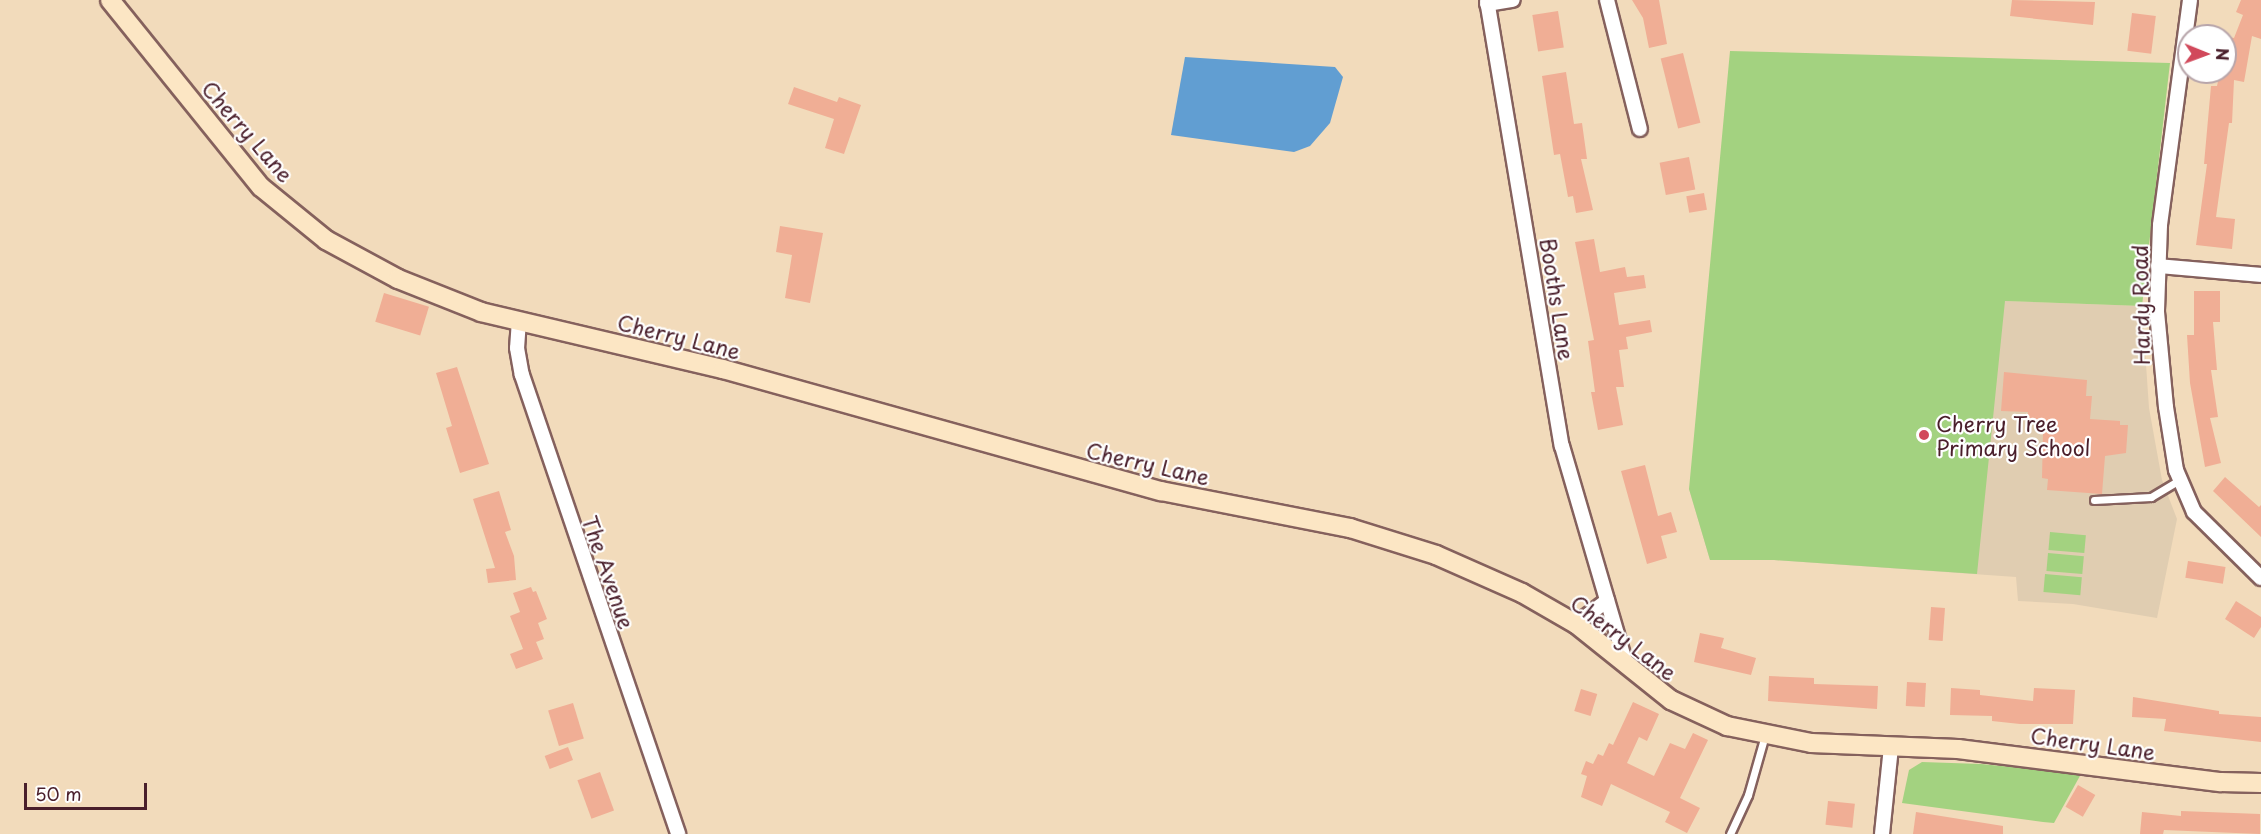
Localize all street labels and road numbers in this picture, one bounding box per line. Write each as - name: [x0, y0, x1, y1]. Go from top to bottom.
- street label: Cherry Lane: [197, 75, 299, 187]
- street label: Booths Lane: [1536, 236, 1580, 362]
- street label: Hardy Road: [2126, 245, 2154, 365]
- street label: Cherry Lane: [615, 309, 743, 363]
- street label: Cherry Lane: [1084, 437, 1212, 489]
- street label: The Avenue: [578, 513, 640, 631]
- street label: Cherry Lane: [1566, 589, 1682, 685]
- street label: Cherry Lane: [2029, 722, 2157, 764]

